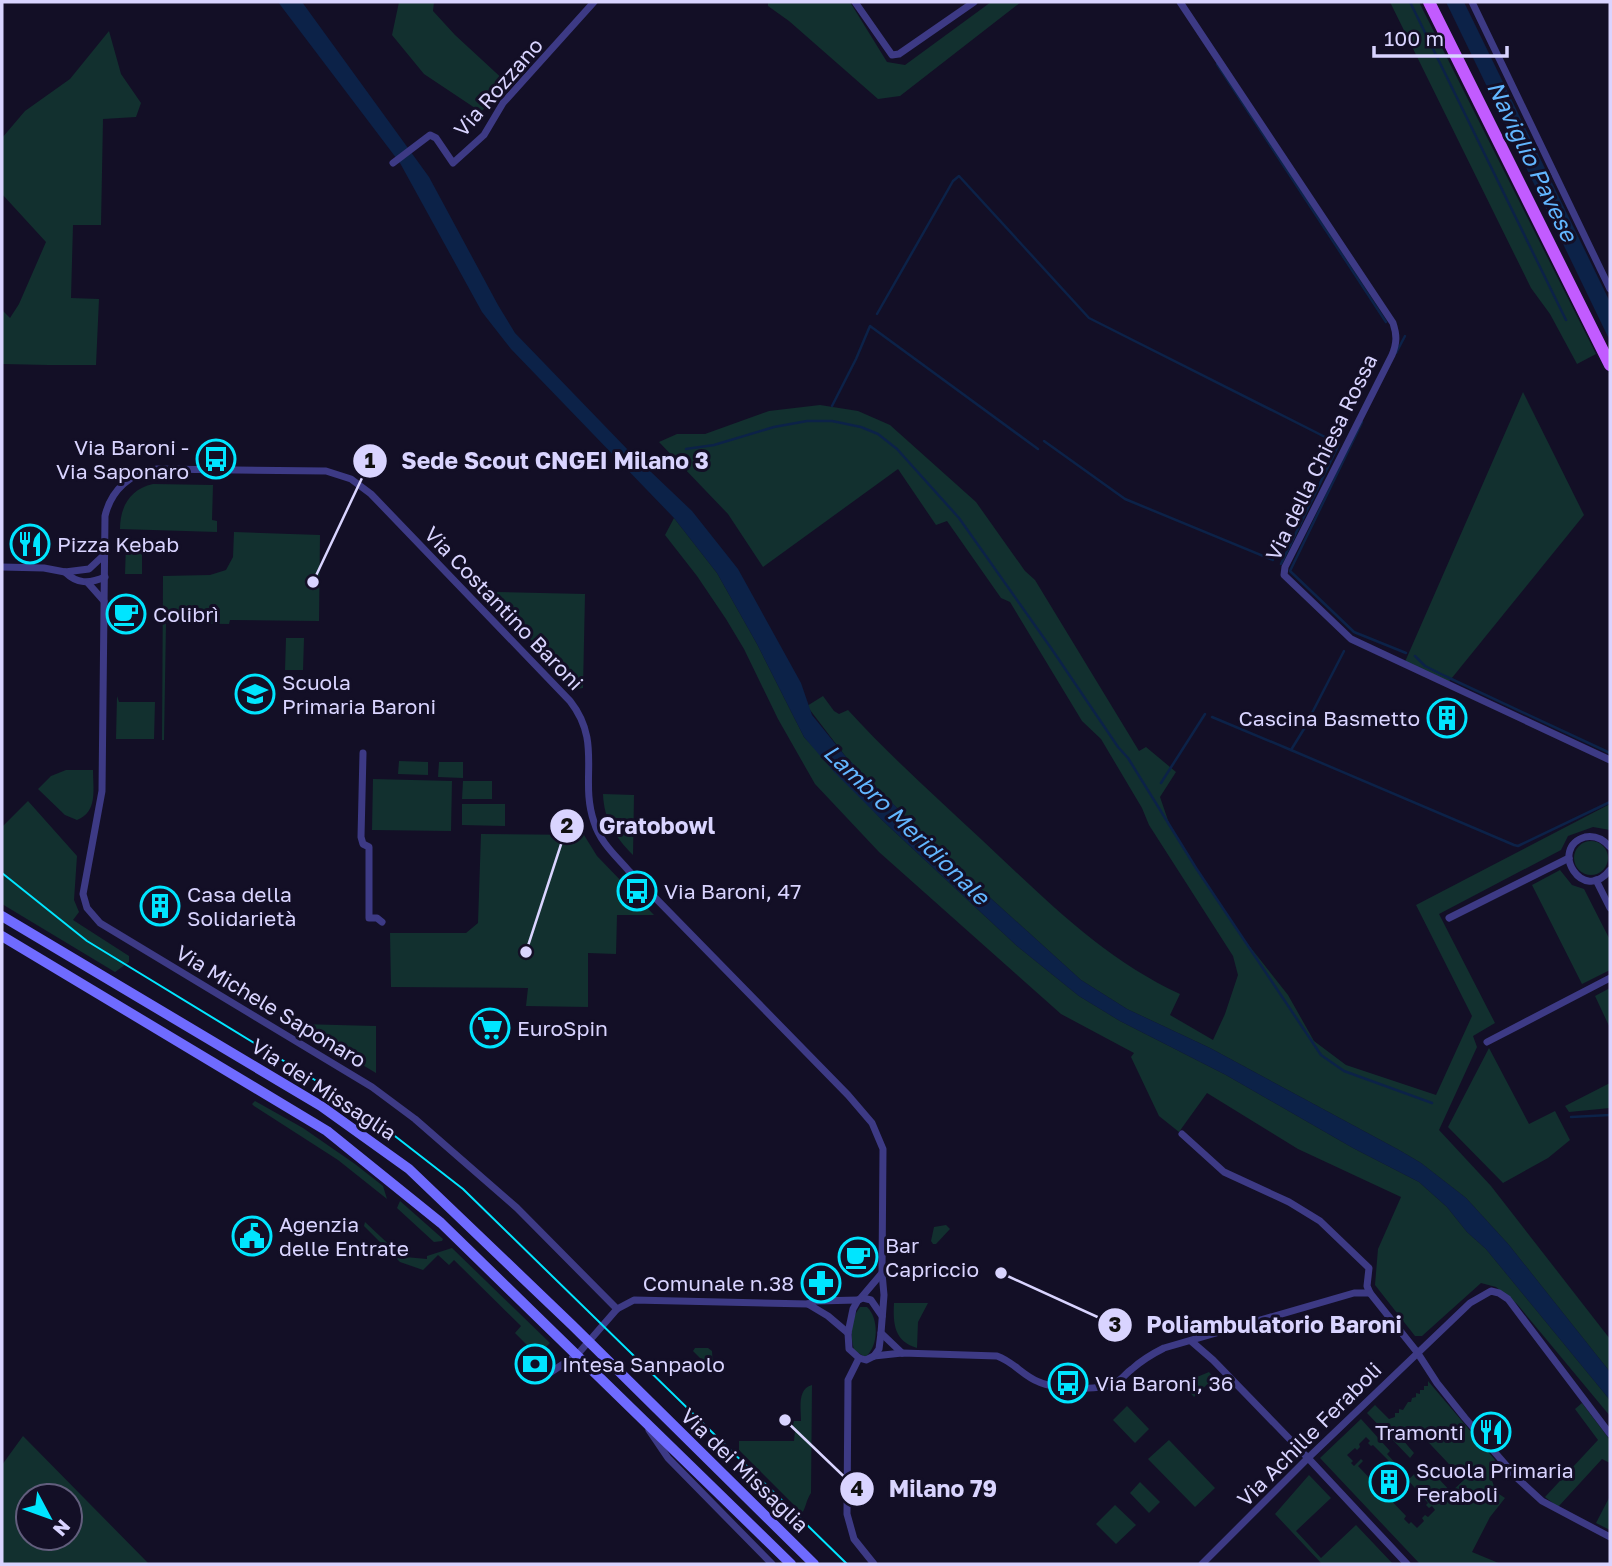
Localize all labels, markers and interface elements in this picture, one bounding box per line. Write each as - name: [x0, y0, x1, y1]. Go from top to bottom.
- scale bar: [1374, 14, 1507, 58]
- text: 100 m: [1384, 25, 1444, 51]
- street label: Via Rozzano: [448, 32, 548, 142]
- water label: Naviglio Pavese: [1482, 76, 1585, 247]
- street label: Via della Chiesa Rossa: [1260, 350, 1382, 564]
- place label: Via Baroni - Via Saponaro: [56, 434, 189, 484]
- bus stop icon: Via Baroni - Via Saponaro: [195, 438, 237, 480]
- callout: Sede Scout CNGEI Milano 3: [353, 439, 723, 483]
- text: Sede Scout CNGEI Milano 3: [401, 446, 709, 474]
- text: 1: [365, 447, 376, 473]
- street label: Via Costantino Baroni: [419, 521, 589, 695]
- restaurant icon: Pizza Kebab: [9, 523, 51, 565]
- place label: Pizza Kebab: [57, 531, 179, 557]
- cafe icon: Colibrì: [105, 593, 147, 635]
- place label: Colibrì: [153, 601, 219, 627]
- place label: Scuola Primaria Baroni: [282, 669, 436, 719]
- school or university icon: Scuola Primaria Baroni: [234, 673, 276, 715]
- building icon: Cascina Basmetto: [1426, 697, 1468, 739]
- place label: Cascina Basmetto: [1239, 705, 1420, 731]
- water label: Lambro Meridionale: [818, 738, 997, 911]
- callout: Gratobowl: [550, 804, 729, 848]
- text: Gratobowl: [599, 811, 716, 839]
- text: 2: [561, 812, 574, 838]
- bus stop icon: Via Baroni, 47: [616, 870, 658, 912]
- place label: Via Baroni, 47: [664, 878, 801, 904]
- place label: Casa della Solidarietà: [187, 881, 296, 931]
- building icon: Casa della Solidarietà: [139, 885, 181, 927]
- street label: Via Michele Saponaro: [171, 939, 371, 1073]
- supermarket icon: EuroSpin: [469, 1007, 511, 1049]
- place label: EuroSpin: [517, 1015, 608, 1041]
- street label: Via dei Missaglia: [247, 1032, 401, 1146]
- place label: Agenzia delle Entrate: [279, 1211, 409, 1261]
- public building icon: Agenzia delle Entrate: [231, 1215, 273, 1257]
- place label: Bar Capriccio: [885, 1232, 979, 1282]
- cafe icon: Bar Capriccio: [837, 1236, 879, 1278]
- pharmacy icon: Comunale n.38: [800, 1262, 842, 1304]
- place label: Comunale n.38: [643, 1270, 794, 1296]
- callout: Poliambulatorio Baroni: [1097, 1303, 1416, 1347]
- text: Poliambulatorio Baroni: [1146, 1310, 1402, 1338]
- text: 3: [1109, 1311, 1121, 1337]
- bank icon: Intesa Sanpaolo: [514, 1343, 556, 1385]
- place label: Intesa Sanpaolo: [562, 1351, 725, 1377]
- street label: Via Achille Feraboli: [1231, 1356, 1387, 1512]
- bus stop icon: Via Baroni, 36: [1047, 1362, 1089, 1404]
- place label: Via Baroni, 36: [1095, 1370, 1233, 1396]
- street label: Via dei Missaglia: [676, 1402, 814, 1538]
- restaurant icon: Tramonti: [1470, 1411, 1512, 1453]
- place label: Tramonti: [1375, 1419, 1464, 1445]
- place label: Scuola Primaria Feraboli: [1416, 1457, 1574, 1507]
- building icon: Scuola Primaria Feraboli: [1368, 1461, 1410, 1503]
- callout: Milano 79: [839, 1467, 1011, 1511]
- text: Milano 79: [889, 1474, 997, 1502]
- text: 4: [850, 1475, 864, 1501]
- north arrow: [14, 1482, 84, 1552]
- text: N: [49, 1515, 76, 1541]

